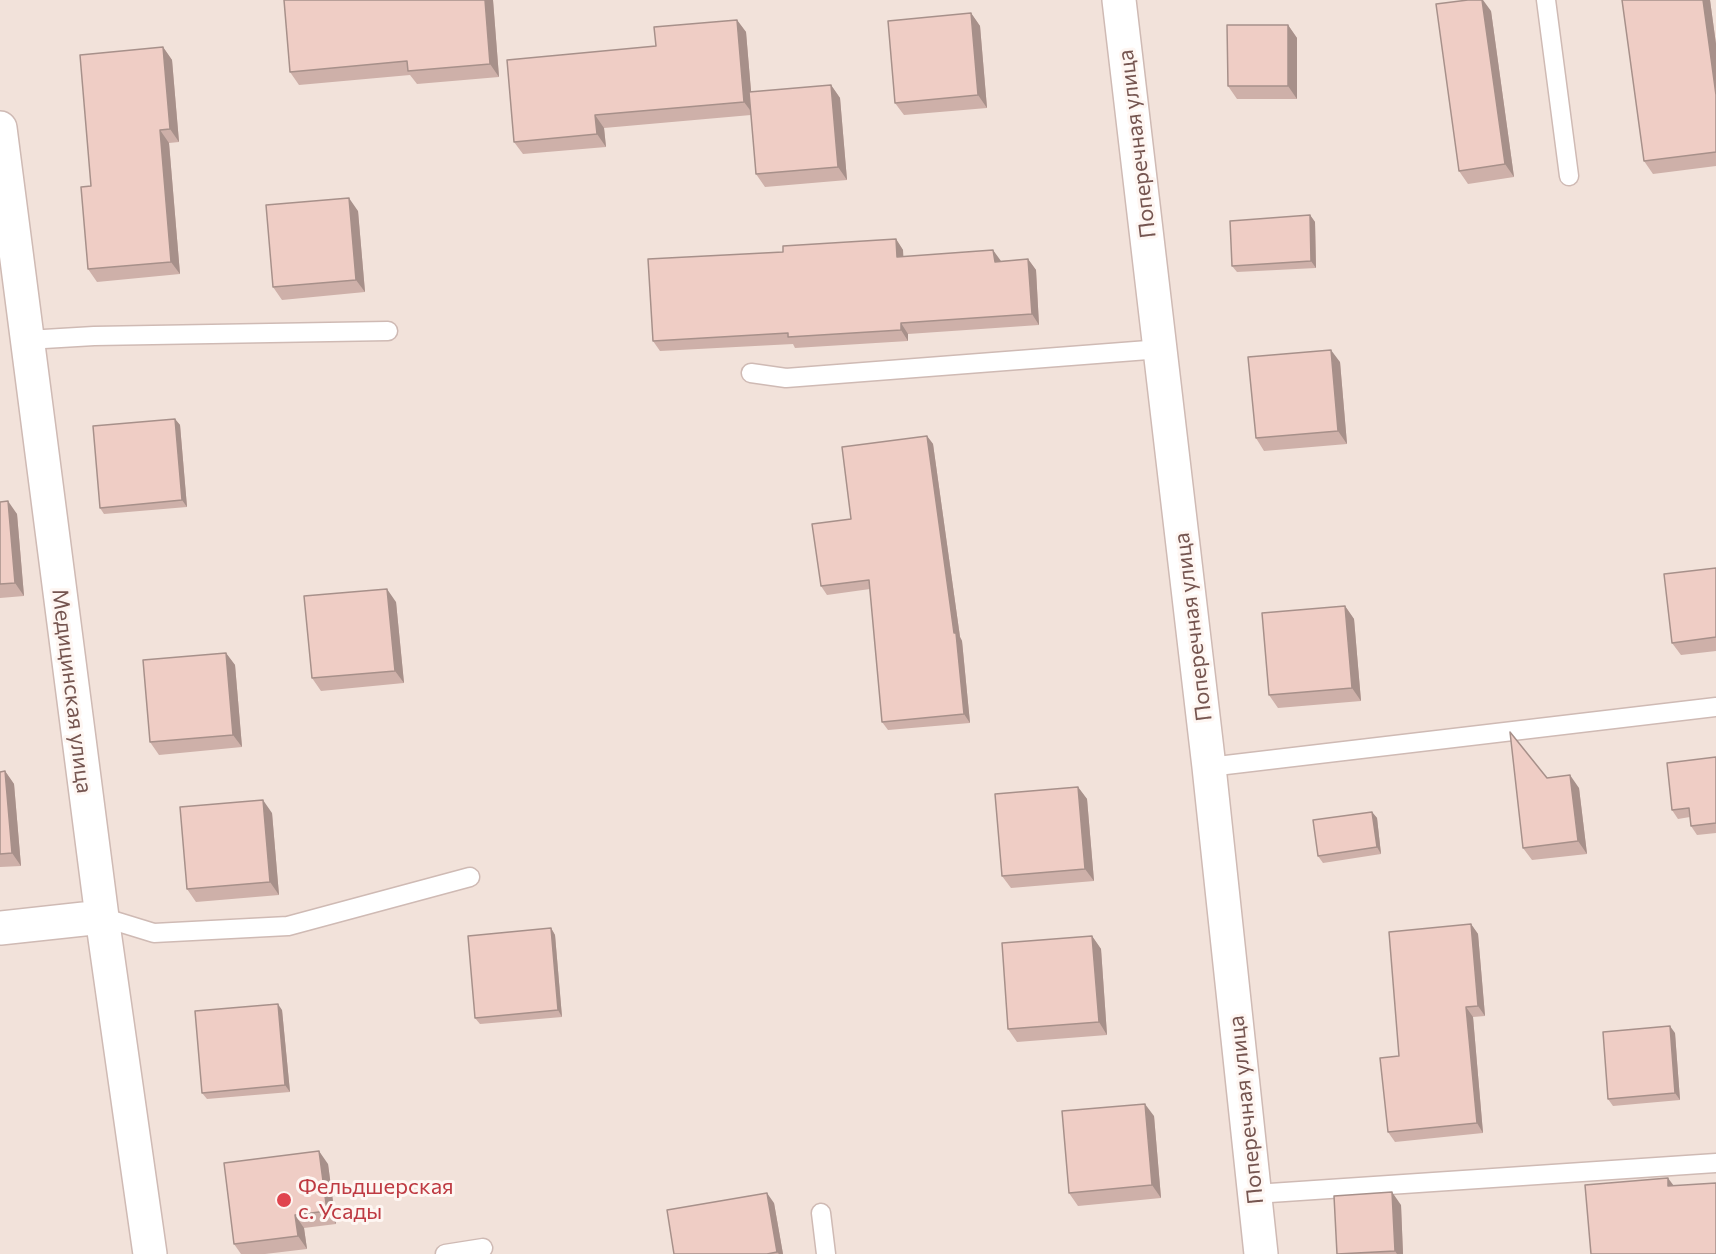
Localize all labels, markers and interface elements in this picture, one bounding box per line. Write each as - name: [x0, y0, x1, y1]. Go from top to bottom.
- street label: Поперечная улица: [1112, 48, 1162, 240]
- street label: Поперечная улица: [1168, 531, 1218, 723]
- street label: Медицинская улица: [46, 587, 98, 795]
- street label: Поперечная улица: [1223, 1014, 1269, 1206]
- place label: Фельдшерская с. Усады: [298, 1174, 454, 1226]
- marker: Фельдшерская с. Усады: [275, 1191, 293, 1209]

